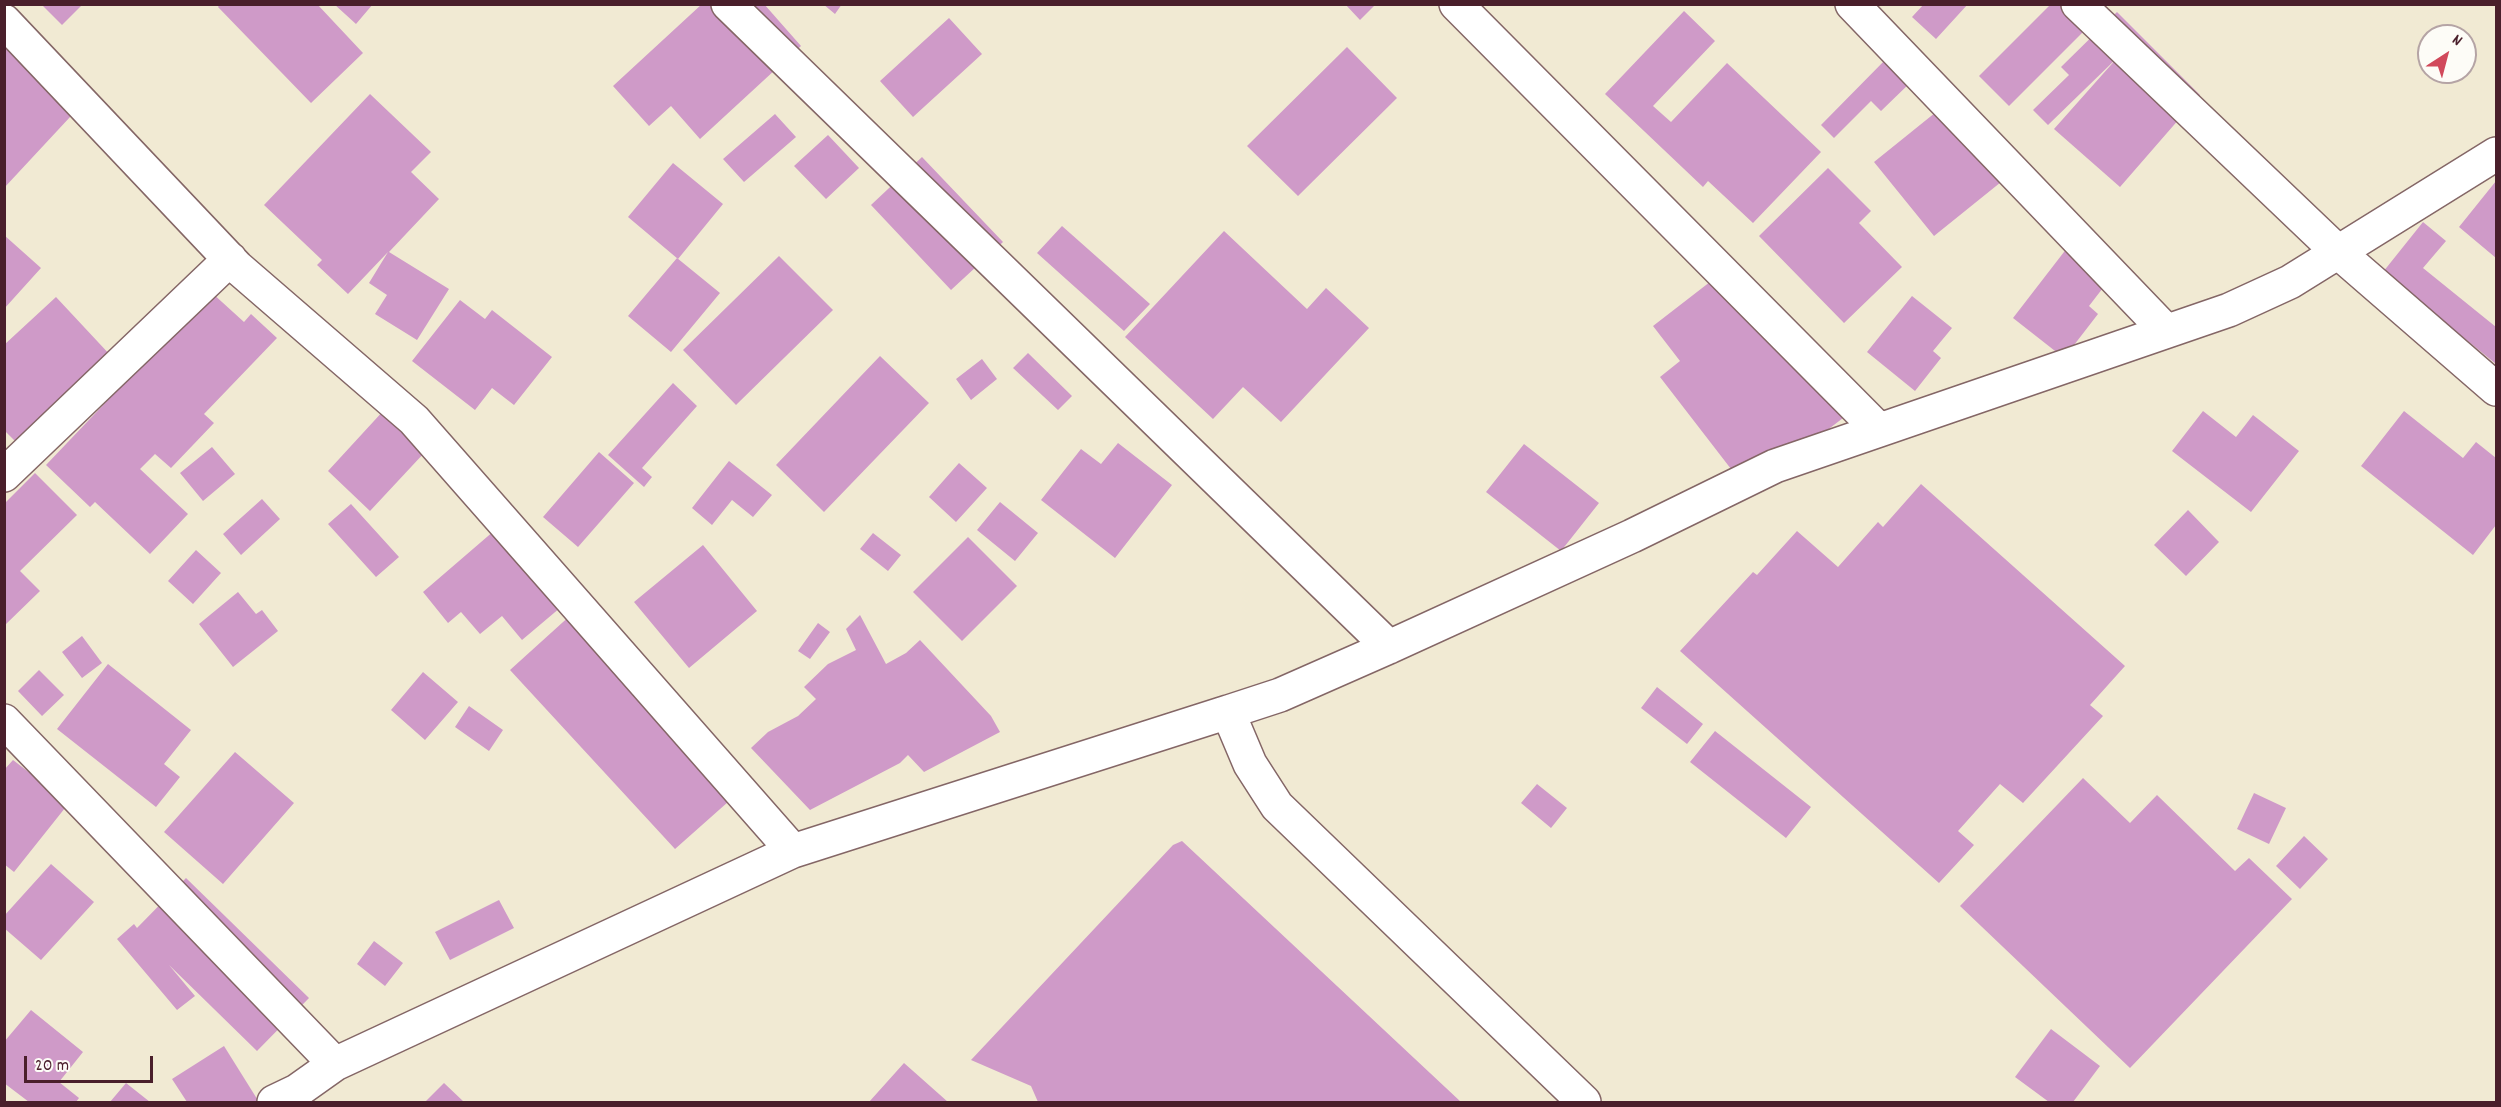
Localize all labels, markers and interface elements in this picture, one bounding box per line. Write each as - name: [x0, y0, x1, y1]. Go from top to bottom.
- north arrow: [2417, 24, 2477, 84]
- text: N: [2447, 29, 2467, 52]
- scale bar: [27, 1044, 156, 1082]
- text: 20 m: [35, 1054, 69, 1079]

